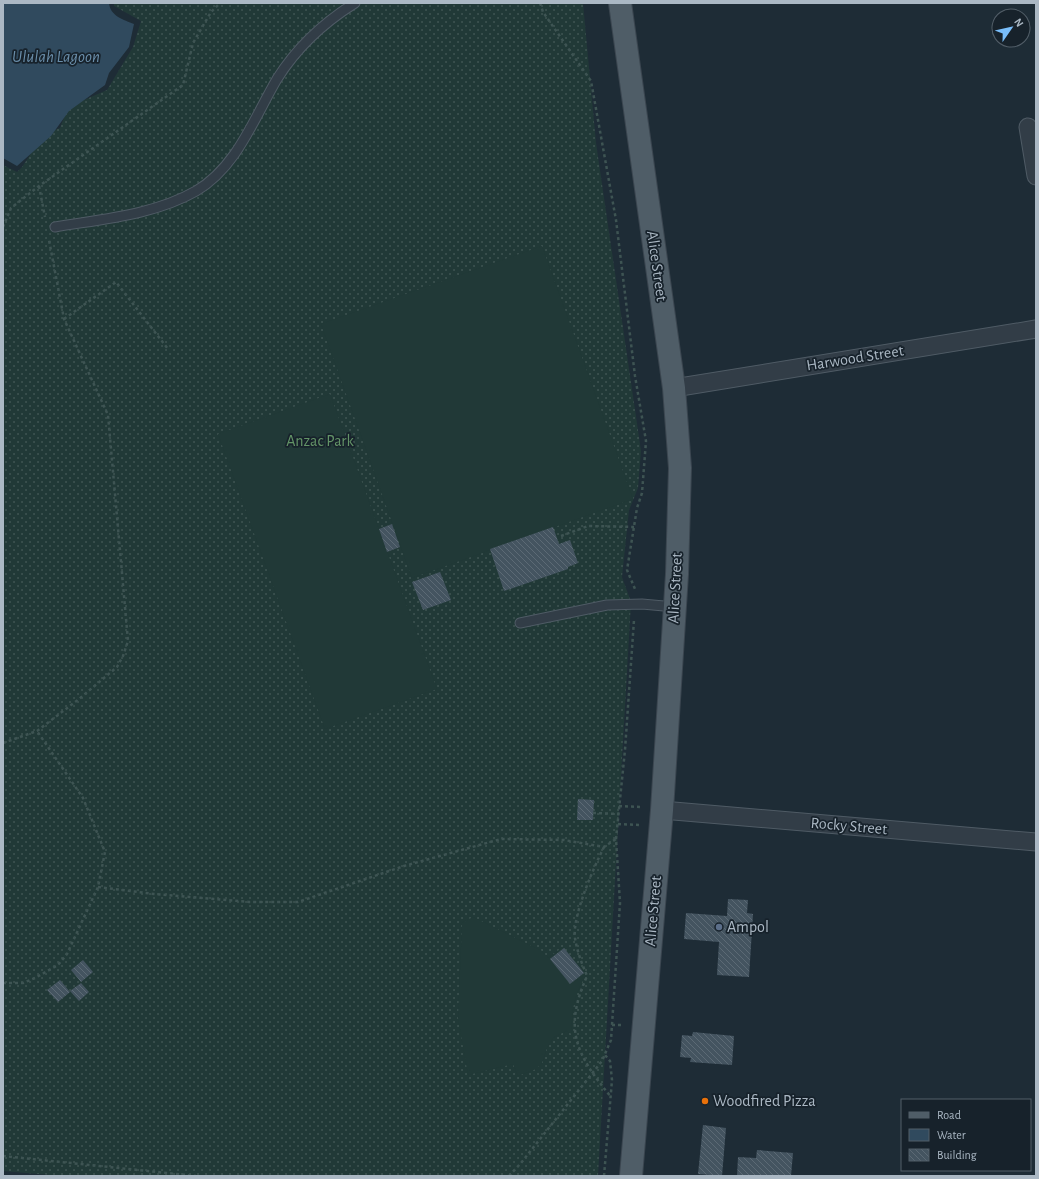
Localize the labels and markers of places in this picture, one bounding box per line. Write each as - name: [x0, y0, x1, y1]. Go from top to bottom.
- place label: Ampol: [727, 919, 769, 935]
- marker: Ampol: [714, 922, 724, 932]
- place label: Woodfired Pizza: [713, 1093, 816, 1109]
- marker: Woodfired Pizza: [700, 1096, 710, 1106]

